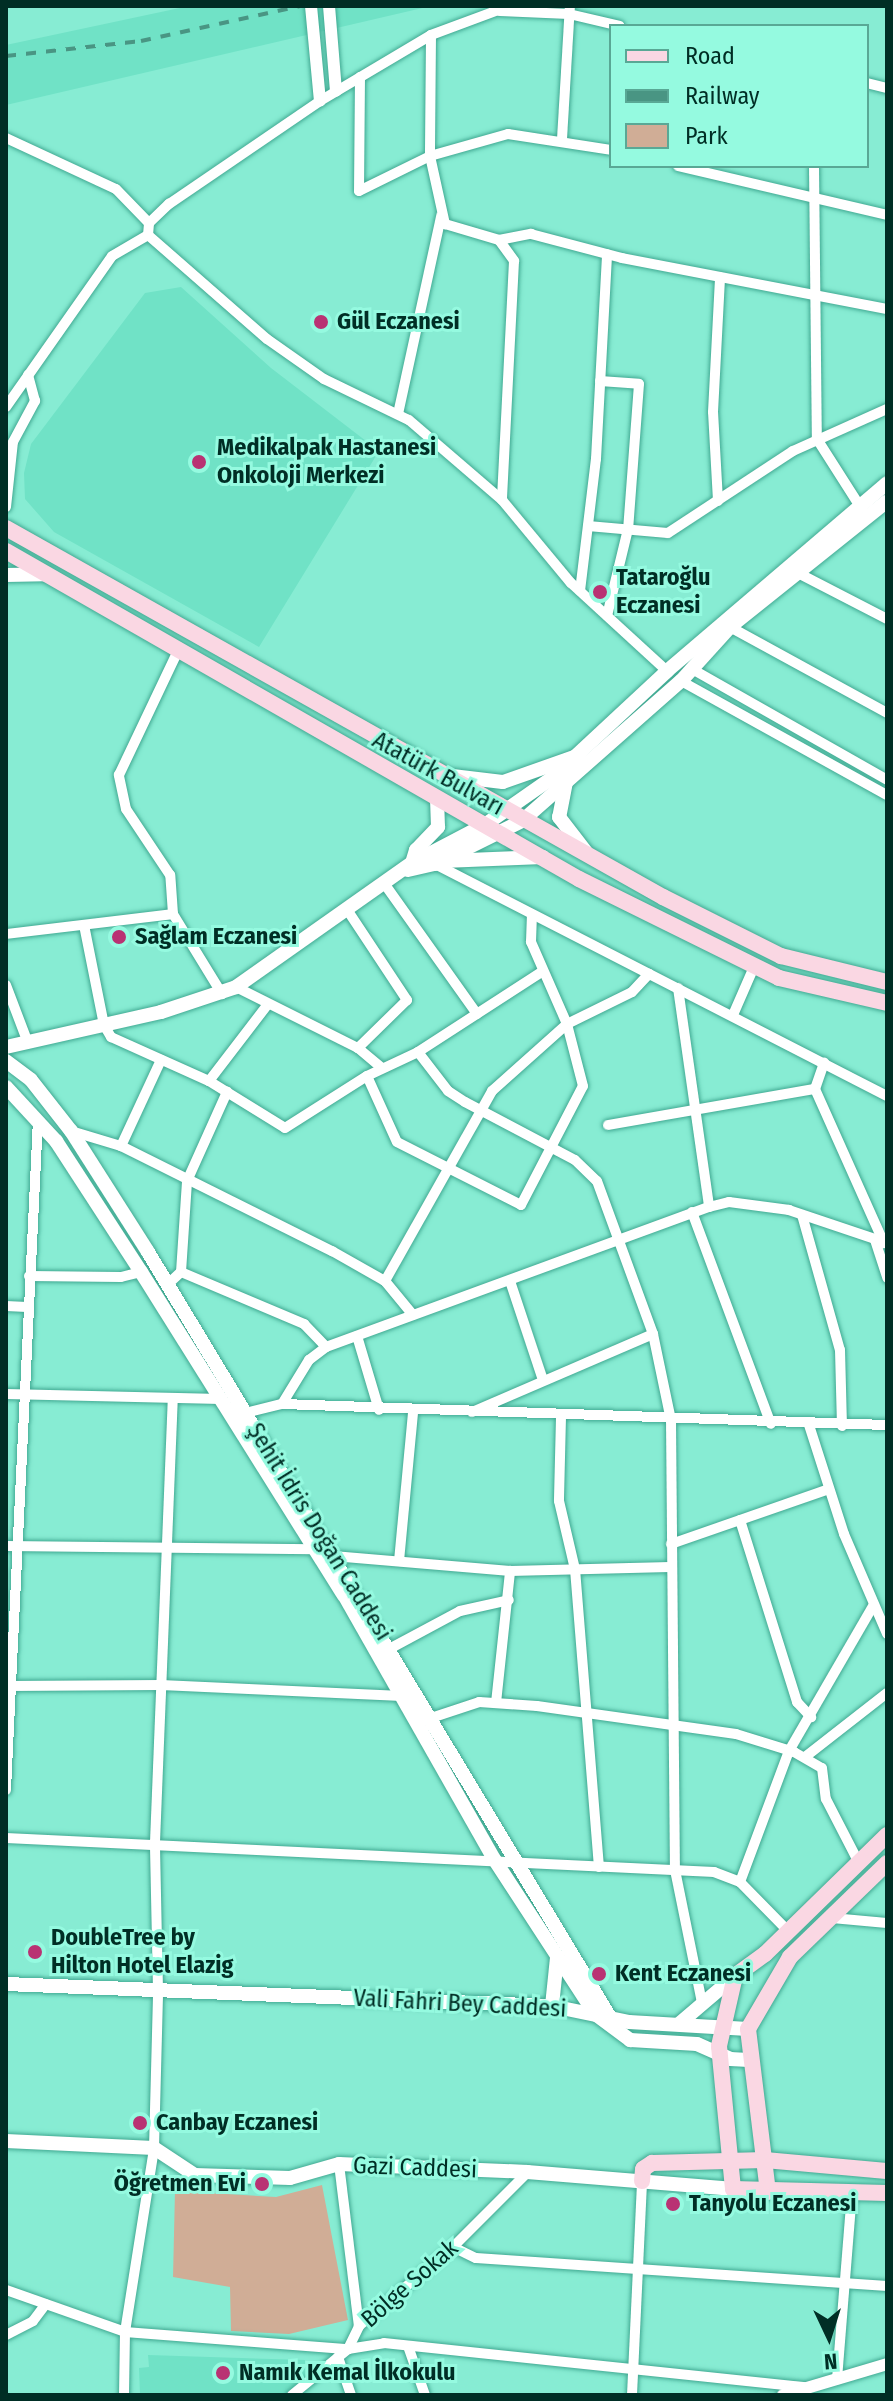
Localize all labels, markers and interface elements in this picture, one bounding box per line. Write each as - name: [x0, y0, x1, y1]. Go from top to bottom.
- legend: [609, 24, 869, 168]
- text: Road: [685, 42, 735, 70]
- text: Railway: [685, 82, 760, 110]
- text: Park: [685, 122, 728, 150]
- place label: Gül Eczanesi: [337, 308, 460, 336]
- marker: Gül Eczanesi: [312, 313, 330, 331]
- place label: Medikalpak Hastanesi Onkoloji Merkezi: [217, 434, 436, 490]
- marker: Medikalpak Hastanesi Onkoloji Merkezi: [188, 451, 210, 473]
- place label: Tataroğlu Eczanesi: [616, 564, 710, 620]
- marker: Tataroğlu Eczanesi: [591, 583, 609, 601]
- street label: Atatürk Bulvarı: [367, 726, 509, 822]
- place label: Sağlam Eczanesi: [135, 923, 297, 951]
- marker: Sağlam Eczanesi: [110, 928, 128, 946]
- street label: Şehit İdris Doğan Caddesi: [240, 1418, 398, 1646]
- place label: DoubleTree by Hilton Hotel Elazig: [51, 1924, 233, 1980]
- marker: DoubleTree by Hilton Hotel Elazig: [26, 1943, 44, 1961]
- place label: Kent Eczanesi: [615, 1960, 751, 1988]
- marker: Kent Eczanesi: [590, 1965, 608, 1983]
- street label: Vali Fahri Bey Caddesi: [353, 1984, 567, 2024]
- place label: Canbay Eczanesi: [156, 2109, 318, 2137]
- marker: Canbay Eczanesi: [131, 2114, 149, 2132]
- street label: Gazi Caddesi: [352, 2151, 478, 2185]
- place label: Öğretmen Evi: [114, 2170, 246, 2198]
- marker: Öğretmen Evi: [253, 2175, 271, 2193]
- place label: Tanyolu Eczanesi: [689, 2190, 857, 2218]
- marker: Tanyolu Eczanesi: [664, 2195, 682, 2213]
- street label: Bölge Sokak: [356, 2234, 464, 2334]
- north arrow: [789, 2297, 869, 2377]
- text: N: [823, 2348, 838, 2375]
- place label: Namık Kemal İlkokulu: [239, 2359, 455, 2387]
- marker: Namık Kemal İlkokulu: [214, 2364, 232, 2382]

